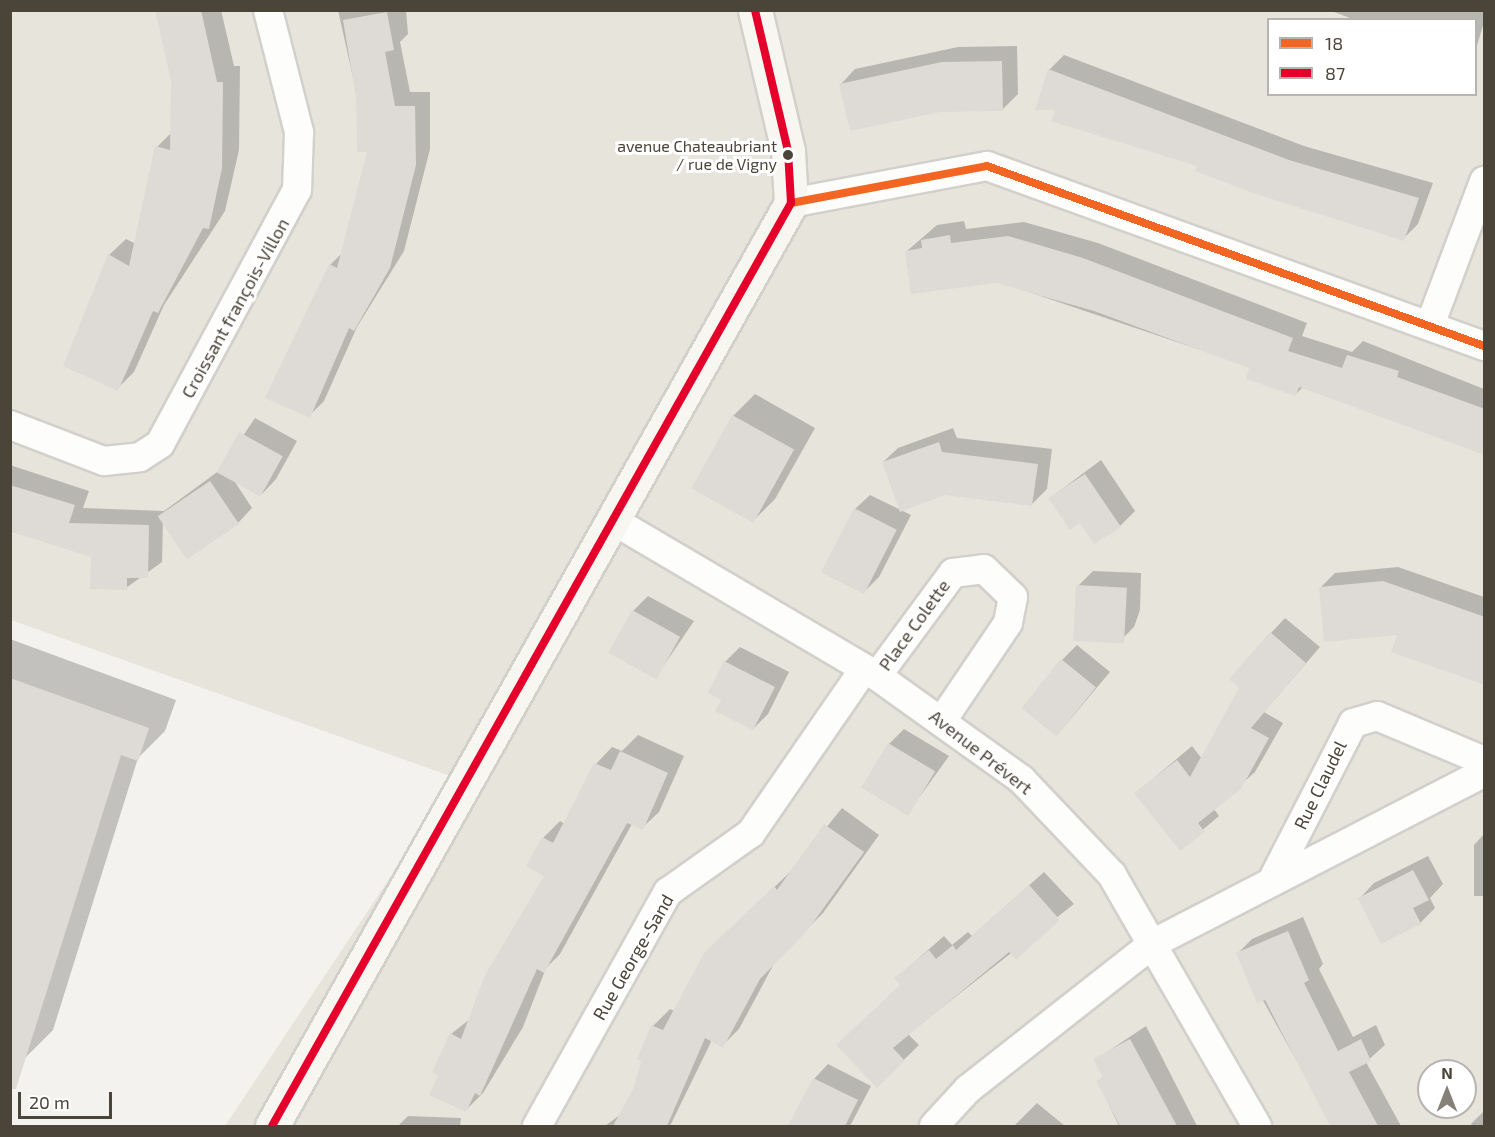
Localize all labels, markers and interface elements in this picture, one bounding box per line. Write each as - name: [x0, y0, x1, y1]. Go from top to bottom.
- legend: [1267, 18, 1477, 96]
- text: 18: [1325, 32, 1343, 54]
- text: 87: [1325, 62, 1345, 84]
- place label: avenue Chateaubriant / rue de Vigny: [617, 136, 777, 174]
- marker: avenue Chateaubriant / rue de Vigny: [782, 149, 794, 161]
- street label: Croissant françois-Villon: [176, 214, 294, 402]
- street label: Place Colette: [874, 575, 954, 675]
- street label: Avenue Prévert: [925, 705, 1037, 799]
- street label: Rue Claudel: [1289, 737, 1351, 833]
- street label: Rue George-Sand: [588, 890, 678, 1024]
- north arrow: [1417, 1059, 1477, 1119]
- text: N: [1441, 1063, 1453, 1082]
- scale bar: [21, 1080, 116, 1118]
- text: 20 m: [29, 1091, 70, 1113]

